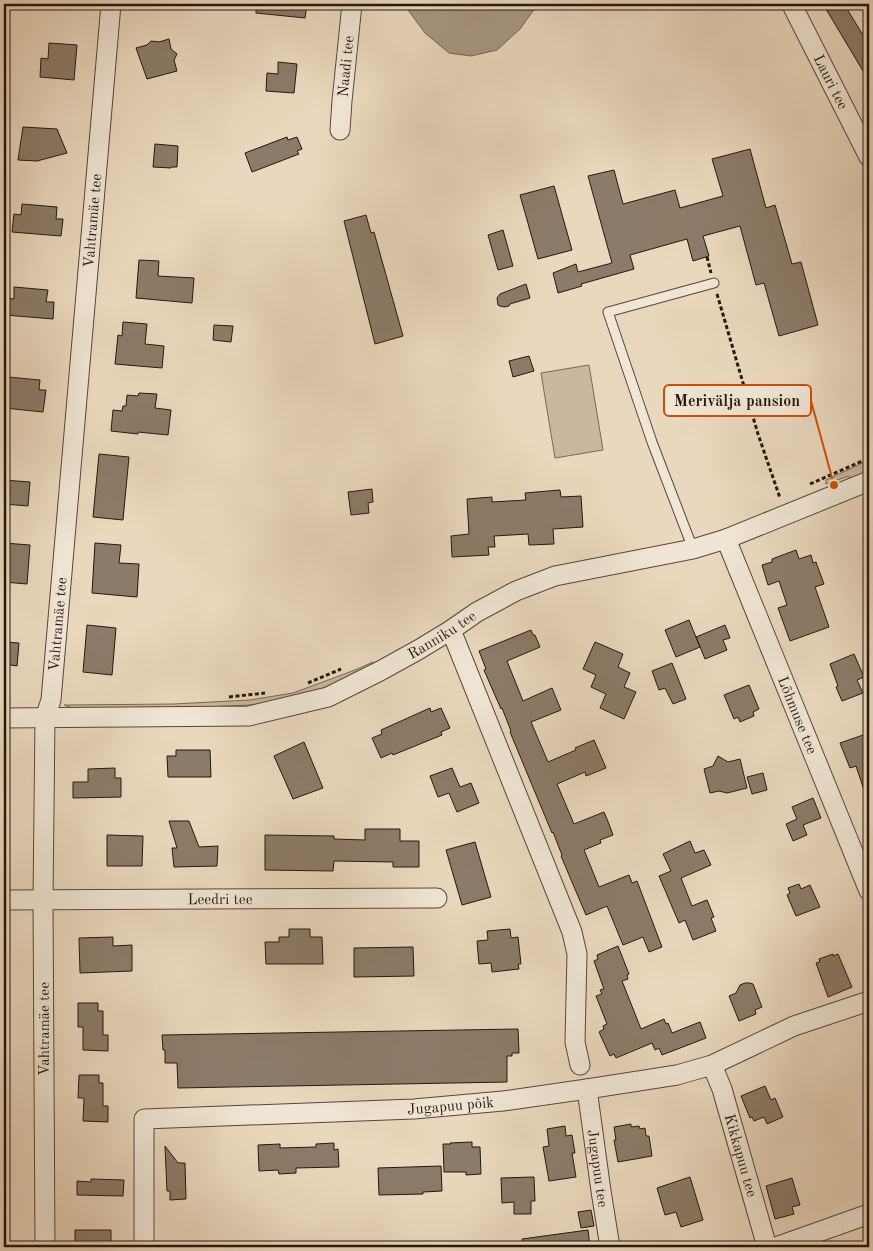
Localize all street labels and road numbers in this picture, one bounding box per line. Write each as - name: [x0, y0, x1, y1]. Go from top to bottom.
- street label: Naadi tee: [336, 35, 358, 98]
- street label: Lauri tee: [810, 53, 850, 112]
- street label: Vahtramäe tee: [82, 173, 105, 269]
- street label: Vahtramäe tee: [47, 577, 71, 672]
- street label: Ranniku tee: [406, 609, 480, 663]
- street label: Lõhmuse tee: [774, 675, 819, 757]
- street label: Leedri tee: [187, 893, 253, 908]
- street label: Vahtramäe tee: [38, 982, 53, 1076]
- street label: Jugapuu põik: [407, 1096, 495, 1118]
- street label: Kikkapuu tee: [721, 1113, 758, 1199]
- street label: Jugapuu tee: [584, 1128, 610, 1209]

